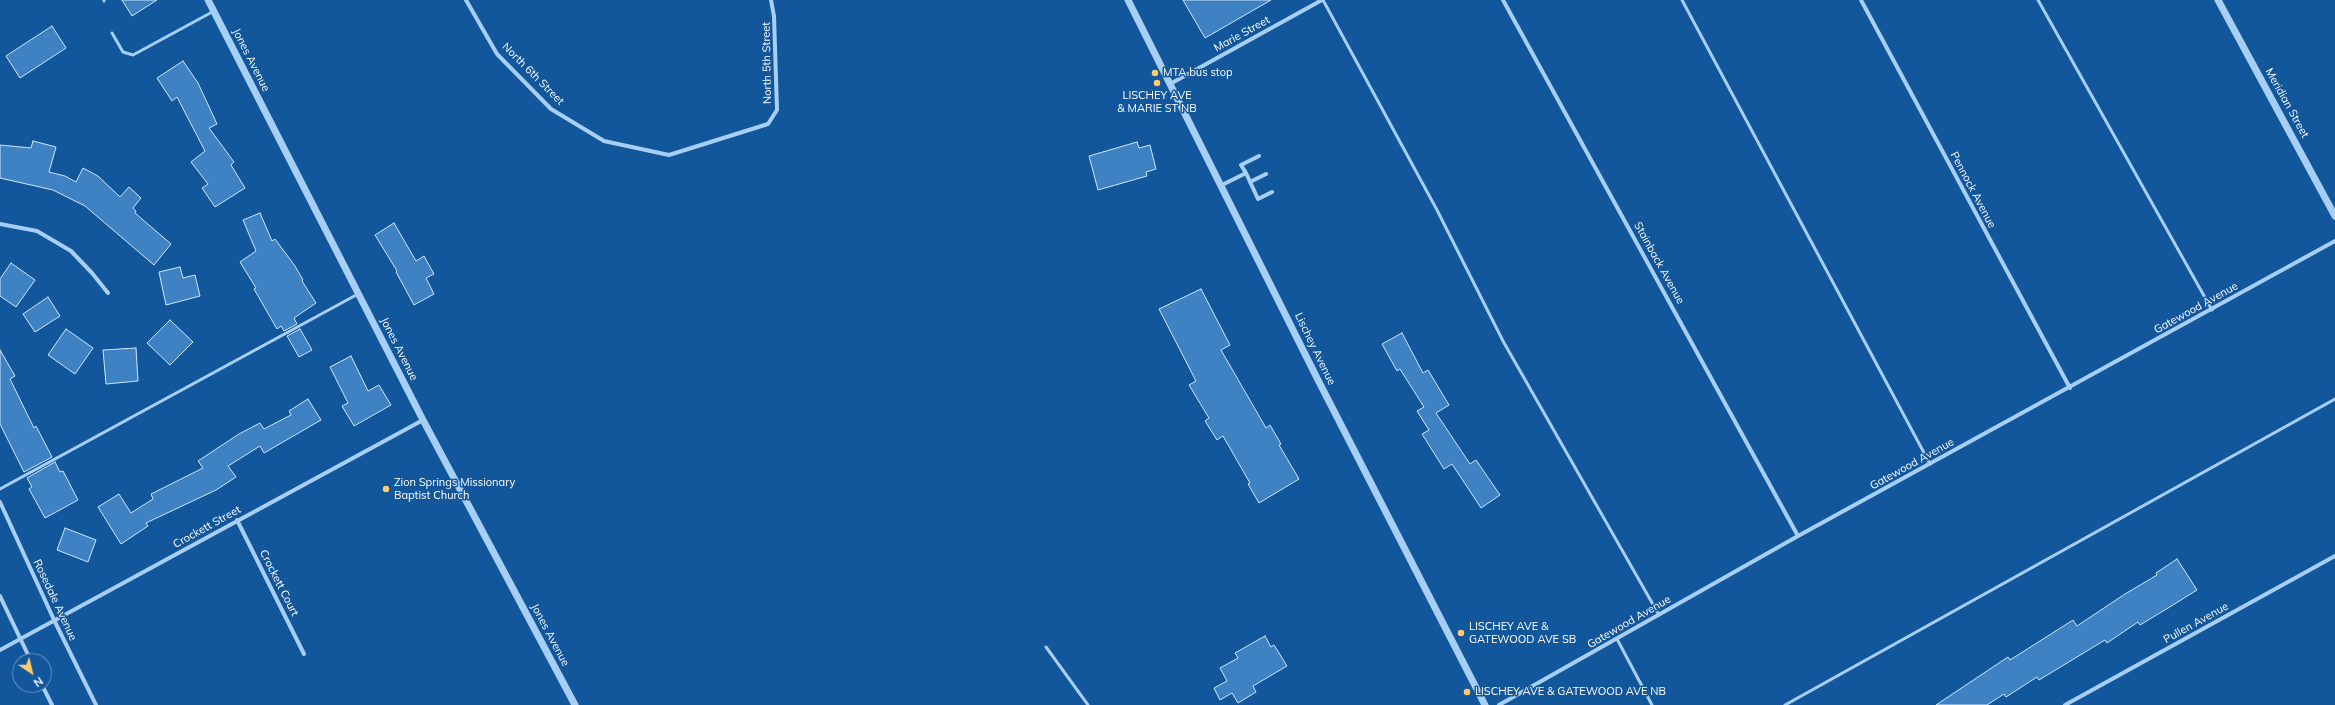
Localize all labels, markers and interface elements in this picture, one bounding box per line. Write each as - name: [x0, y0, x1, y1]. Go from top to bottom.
- street label: Marie Street: [1212, 13, 1272, 55]
- street label: North 5th Street: [760, 22, 774, 104]
- street label: Jones Avenue: [229, 26, 273, 94]
- street label: North 6th Street: [499, 40, 567, 108]
- place label: MTA bus stop: [1163, 66, 1233, 80]
- street label: Meridian Street: [2262, 66, 2312, 140]
- marker: MTA bus stop: [1150, 68, 1160, 78]
- marker: LISCHEY AVE & MARIE ST NB: [1152, 78, 1162, 88]
- place label: LISCHEY AVE & MARIE ST NB: [1117, 89, 1197, 115]
- street label: Pennock Avenue: [1947, 150, 1999, 230]
- street label: Stainback Avenue: [1631, 220, 1687, 306]
- street label: Gatewood Avenue: [2152, 279, 2240, 337]
- street label: Lischey Avenue: [1292, 311, 1338, 387]
- street label: Jones Avenue: [377, 315, 421, 383]
- street label: Gatewood Avenue: [1868, 435, 1956, 493]
- place label: Zion Springs Missionary Baptist Church: [394, 476, 515, 502]
- marker: Zion Springs Missionary Baptist Church: [381, 484, 391, 494]
- street label: Crockett Street: [171, 503, 243, 551]
- street label: Crockett Court: [257, 547, 301, 619]
- street label: Rosedale Avenue: [30, 557, 80, 643]
- street label: Gatewood Avenue: [1585, 593, 1673, 651]
- street label: Pullen Avenue: [2161, 600, 2231, 646]
- street label: Jones Avenue: [528, 601, 572, 669]
- place label: LISCHEY AVE & GATEWOOD AVE SB: [1469, 620, 1576, 646]
- marker: LISCHEY AVE & GATEWOOD AVE SB: [1456, 628, 1466, 638]
- north arrow: [12, 653, 52, 693]
- text: N: [31, 674, 46, 690]
- place label: LISCHEY AVE & GATEWOOD AVE NB: [1475, 685, 1666, 699]
- marker: LISCHEY AVE & GATEWOOD AVE NB: [1462, 687, 1472, 697]

